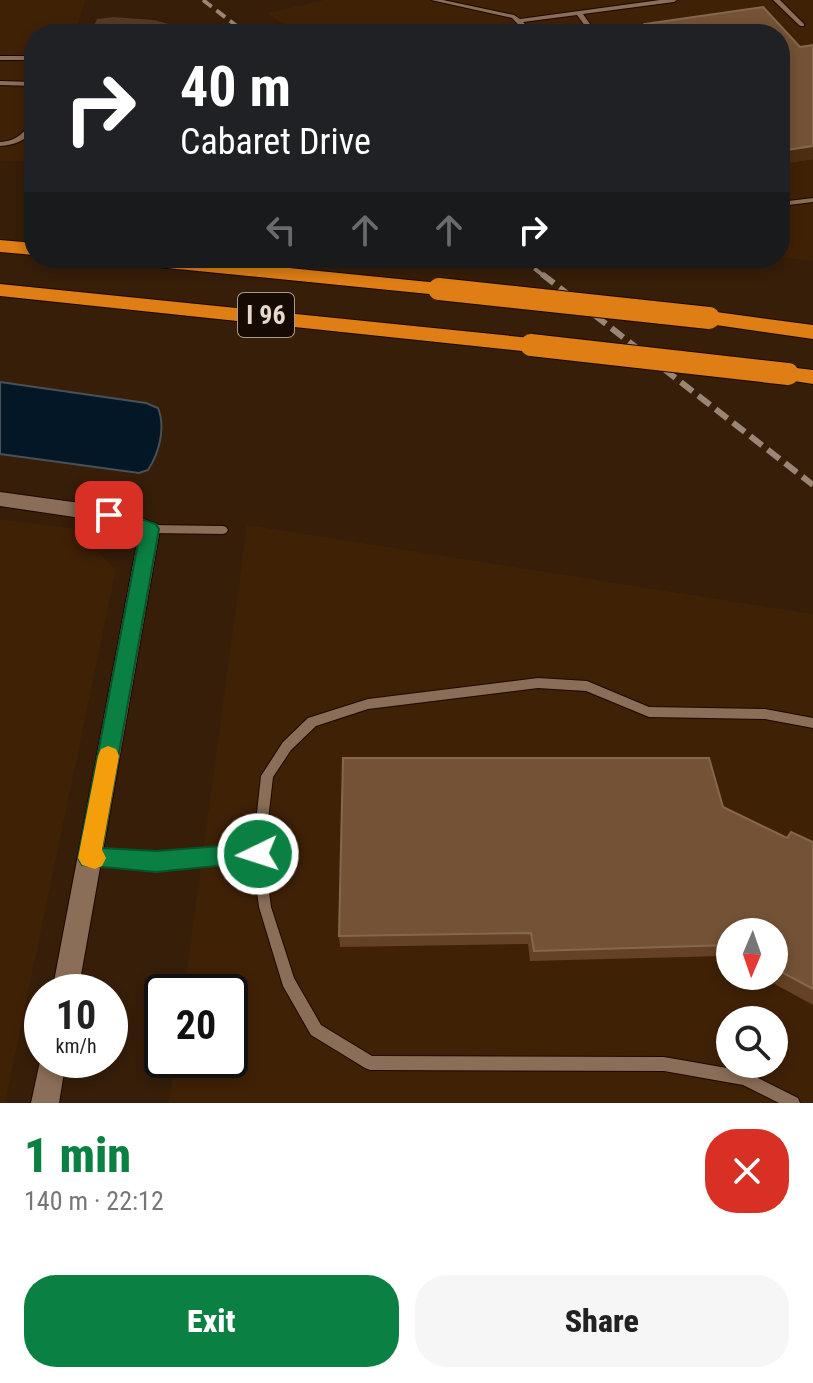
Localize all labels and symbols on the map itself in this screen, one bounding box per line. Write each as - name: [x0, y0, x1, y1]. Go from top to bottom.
- road number: I 96: [238, 293, 294, 337]
- pin: [75, 481, 143, 549]
- position arrow: [216, 812, 300, 896]
- north arrow: [716, 918, 788, 990]
- speed limit sign: 20: [144, 974, 248, 1078]

